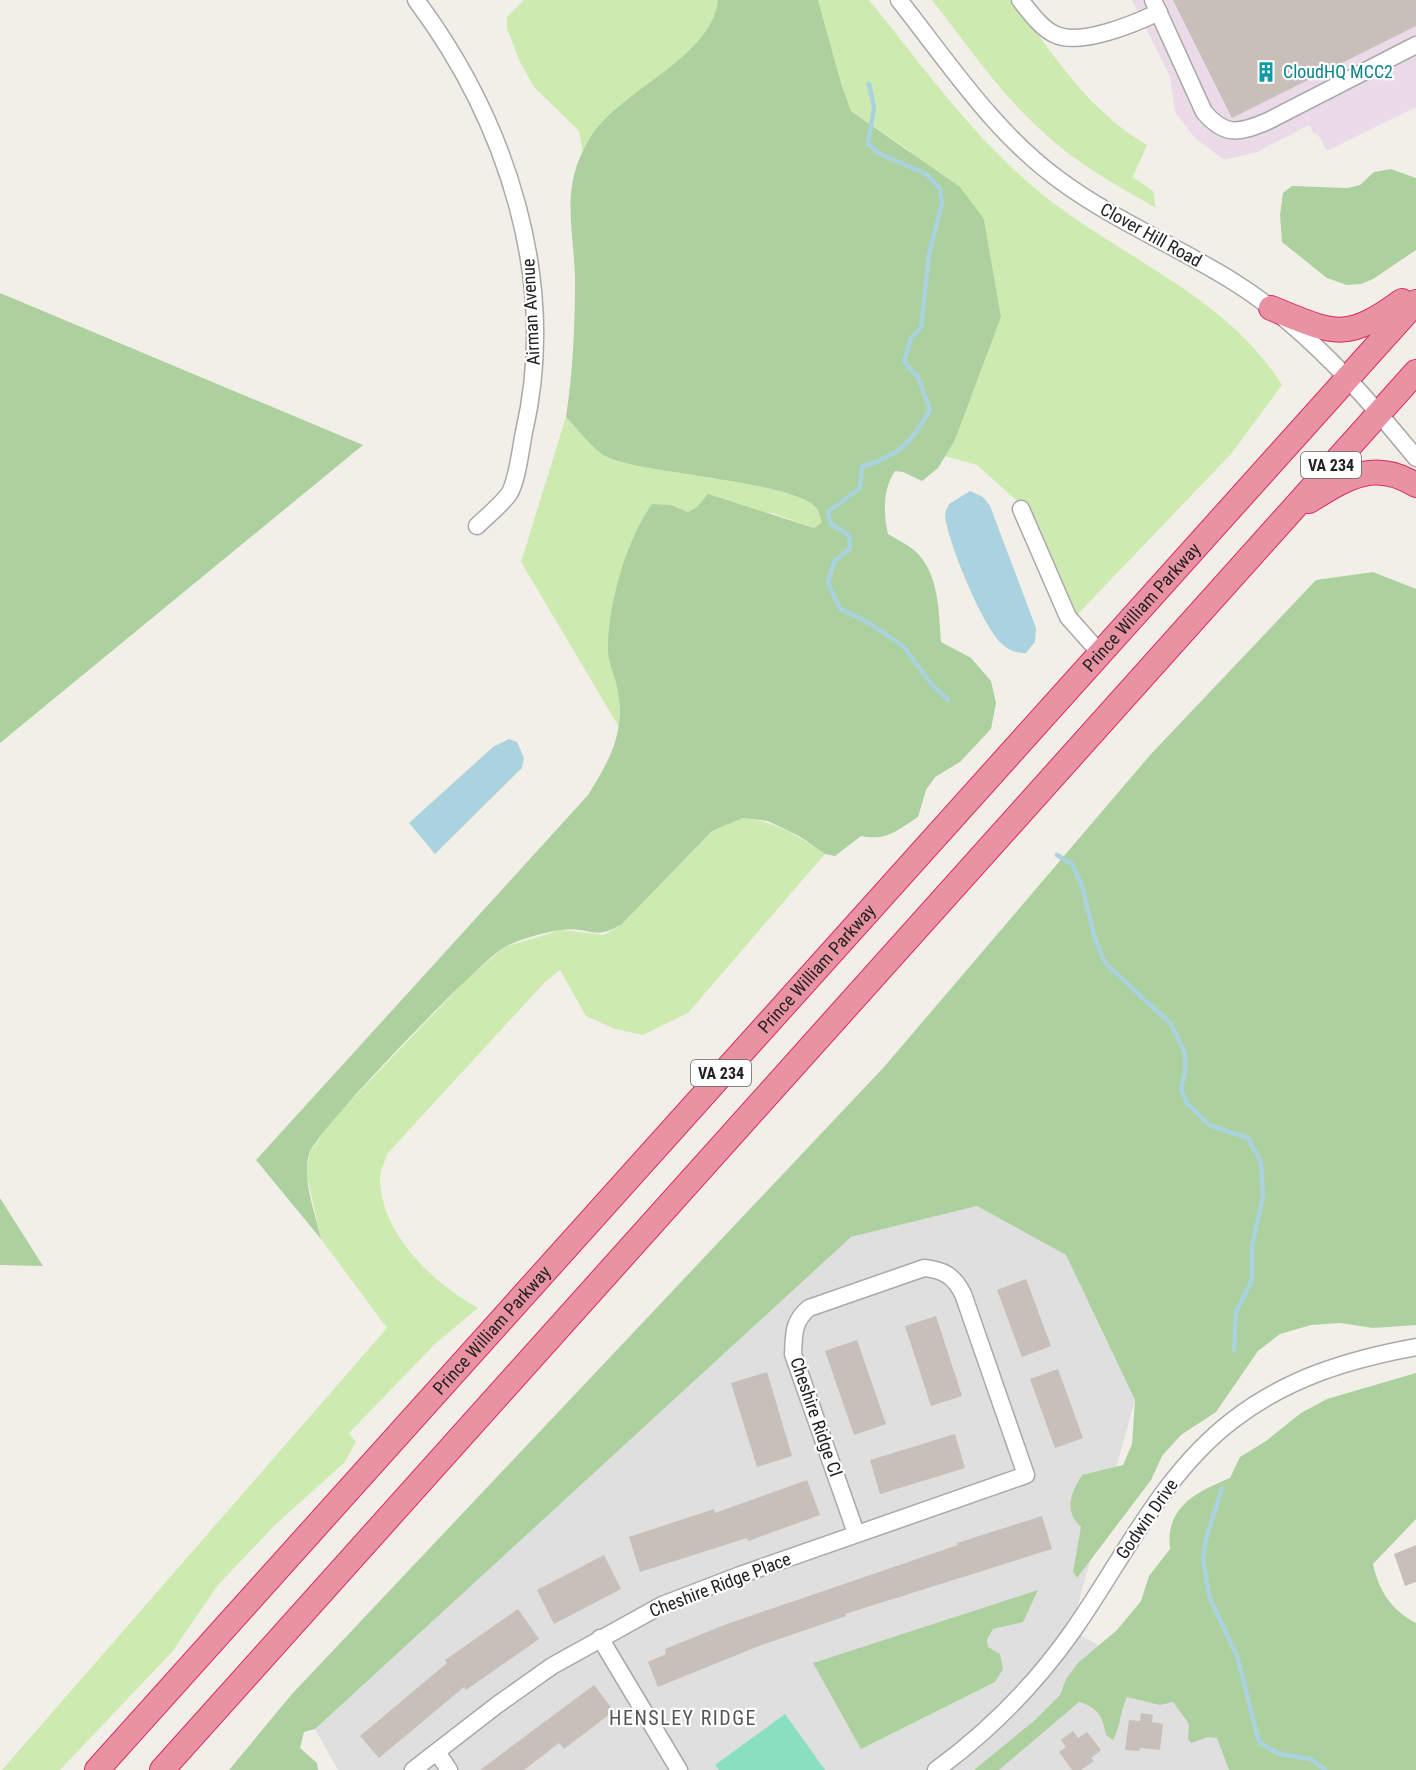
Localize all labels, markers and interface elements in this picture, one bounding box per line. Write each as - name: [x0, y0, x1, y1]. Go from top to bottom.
- building icon: CloudHQ MCC2: [1254, 60, 1278, 84]
- place label: CloudHQ MCC2: [1283, 61, 1393, 82]
- street label: Clover Hill Road: [1097, 198, 1206, 271]
- street label: Airman Avenue: [517, 258, 544, 366]
- road number: VA 234: [1301, 452, 1361, 478]
- street label: Prince William Parkway: [1078, 538, 1205, 676]
- street label: Prince William Parkway: [753, 900, 880, 1037]
- road number: VA 234: [691, 1060, 751, 1086]
- street label: Prince William Parkway: [428, 1261, 555, 1399]
- street label: Cheshire Ridge Cl: [786, 1354, 847, 1479]
- street label: Godwin Drive: [1111, 1475, 1182, 1563]
- street label: Cheshire Ridge Place: [646, 1548, 794, 1621]
- district label: HENSLEY RIDGE: [609, 1706, 757, 1730]

